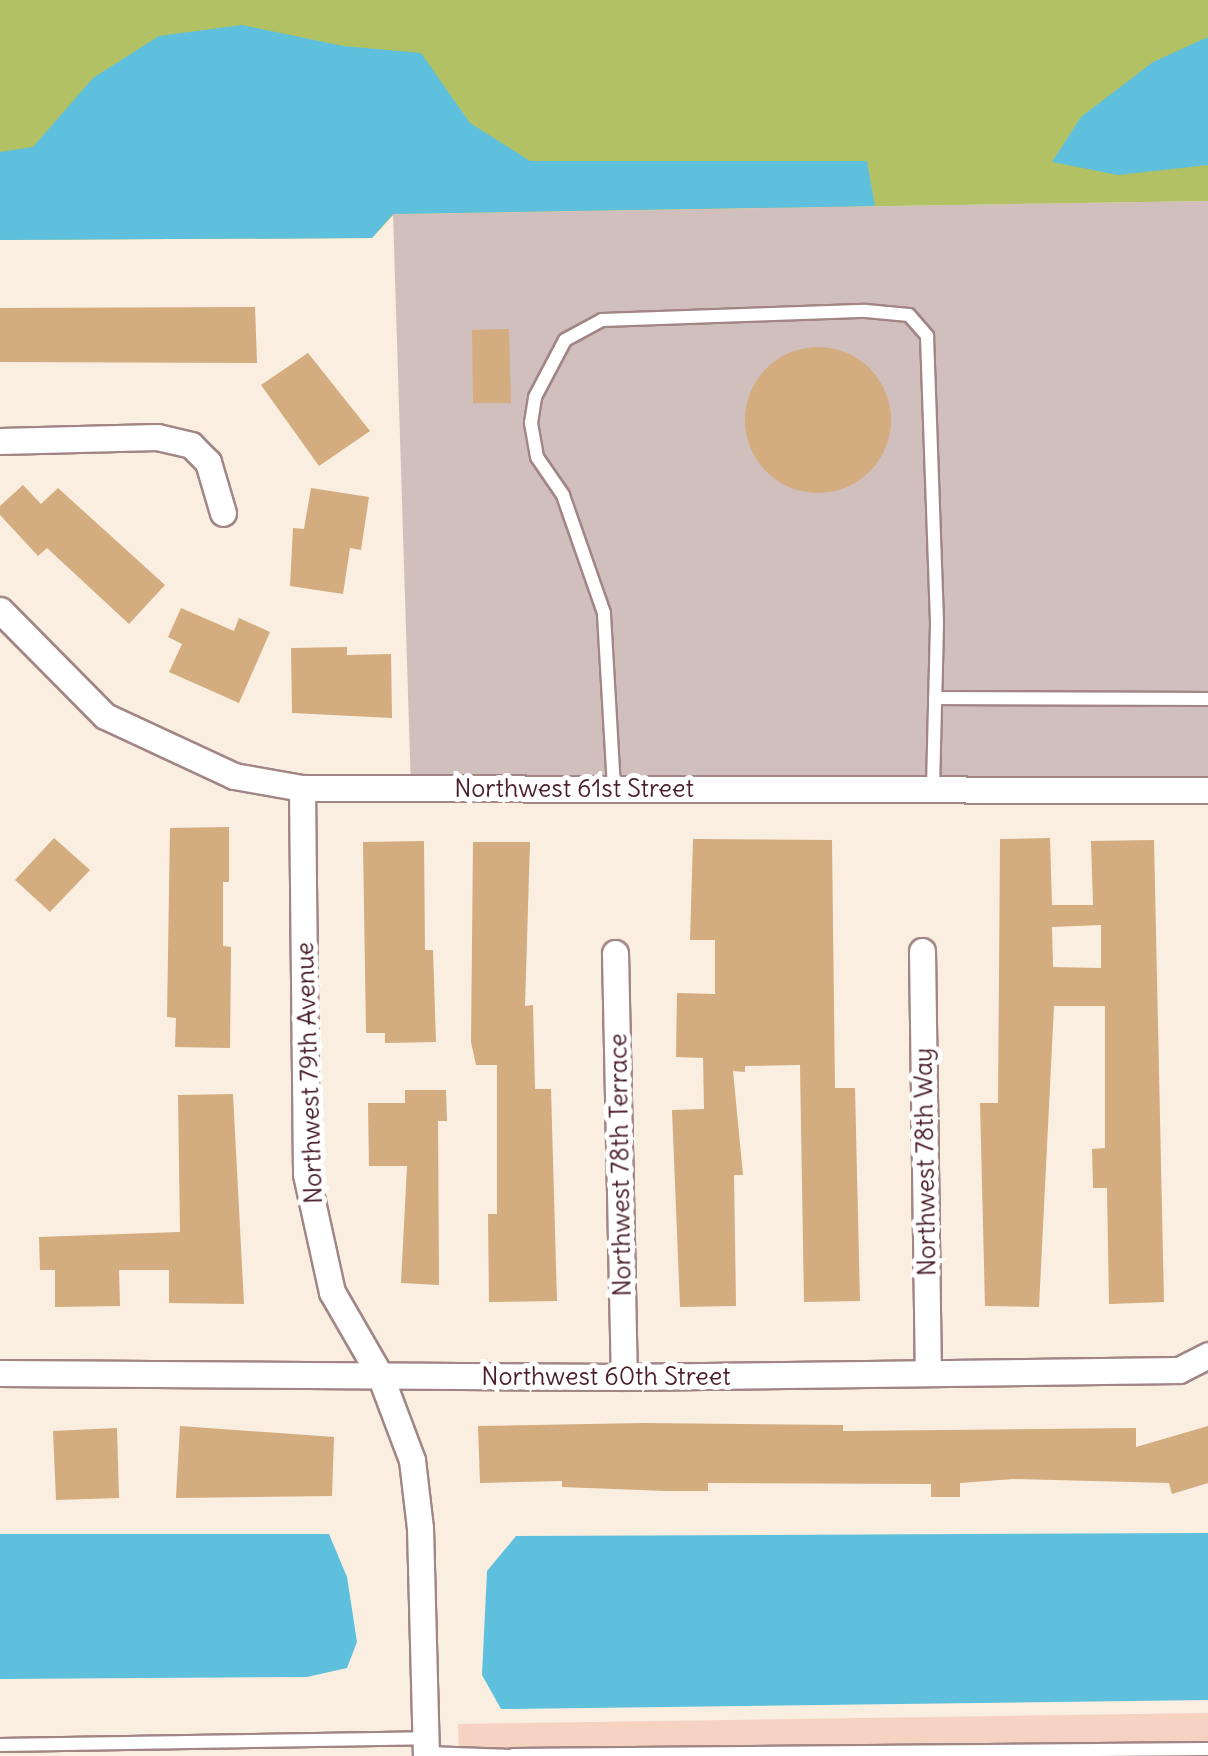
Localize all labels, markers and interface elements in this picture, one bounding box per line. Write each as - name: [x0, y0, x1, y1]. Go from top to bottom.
- street label: Northwest 61st Street: [454, 773, 694, 803]
- street label: Northwest 79th Avenue: [289, 942, 329, 1204]
- street label: Northwest 78th Terrace: [603, 1033, 637, 1297]
- street label: Northwest 78th Way: [908, 1047, 942, 1277]
- street label: Northwest 60th Street: [481, 1361, 731, 1391]

